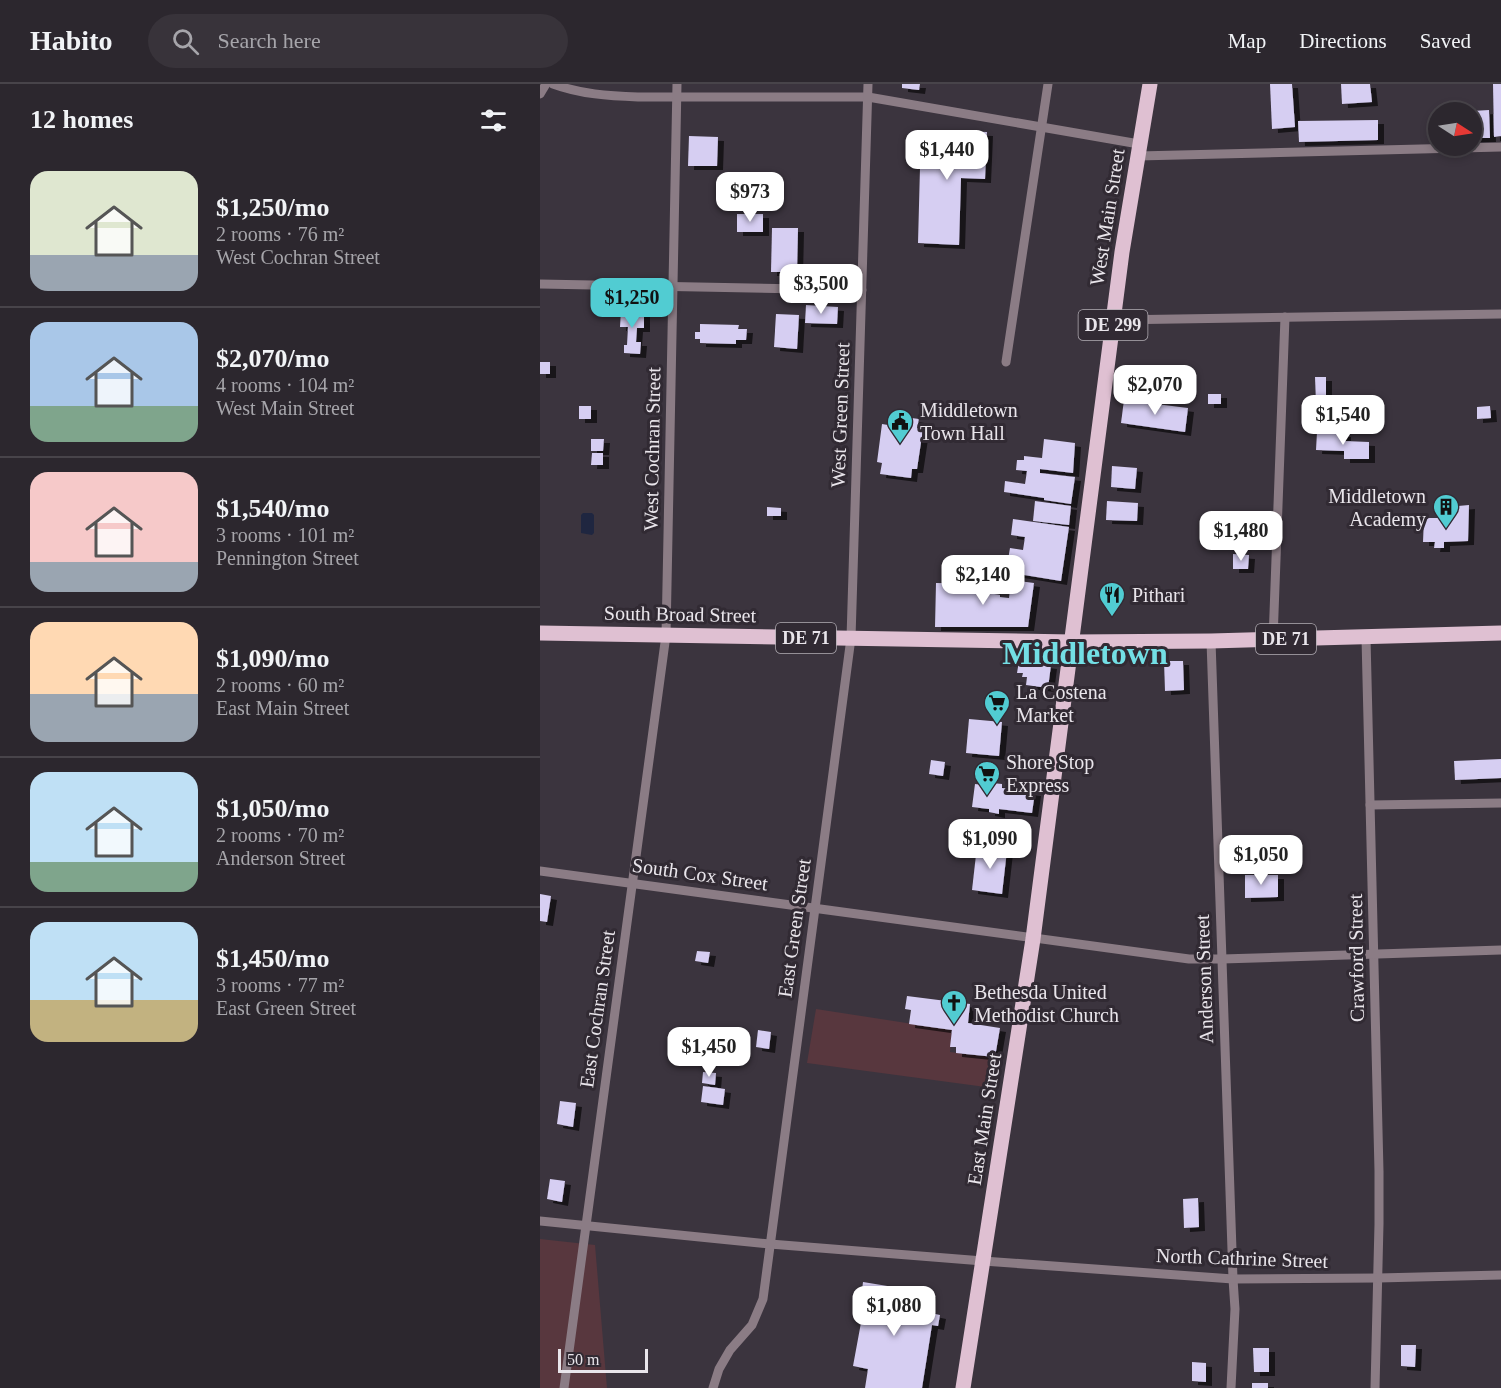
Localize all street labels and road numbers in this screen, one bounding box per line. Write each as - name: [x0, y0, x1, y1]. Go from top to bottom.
- street label: West Main Street: [1085, 147, 1129, 287]
- road number: DE 299: [1078, 310, 1148, 340]
- street label: West Green Street: [826, 342, 854, 488]
- street label: West Cochran Street: [640, 366, 664, 531]
- street label: South Broad Street: [604, 602, 757, 626]
- road number: DE 71: [776, 623, 836, 653]
- road number: DE 71: [1256, 624, 1316, 654]
- street label: South Cox Street: [631, 854, 770, 894]
- street label: East Green Street: [773, 857, 815, 999]
- street label: Crawford Street: [1344, 893, 1368, 1022]
- street label: Anderson Street: [1191, 914, 1217, 1044]
- street label: East Cochran Street: [575, 928, 619, 1089]
- street label: East Main Street: [963, 1051, 1005, 1187]
- street label: North Cathrine Street: [1156, 1244, 1329, 1272]

